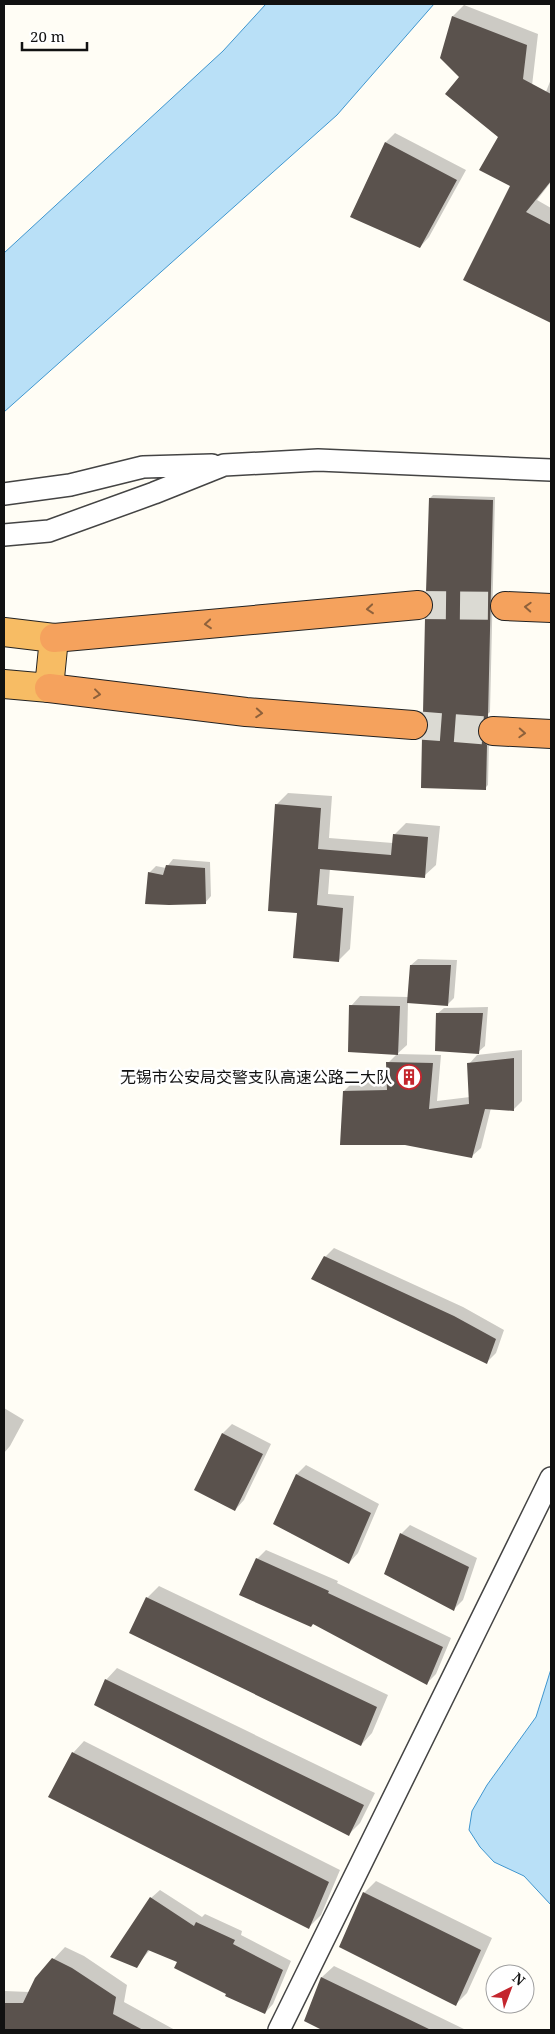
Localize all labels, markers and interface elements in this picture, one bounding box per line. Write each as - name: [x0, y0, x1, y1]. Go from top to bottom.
- scale bar: [22, 20, 88, 52]
- text: 20 m: [30, 26, 65, 46]
- one-way arrow: [524, 602, 532, 613]
- one-way arrow: [365, 604, 373, 615]
- one-way arrow: [203, 618, 211, 629]
- one-way arrow: [93, 688, 101, 699]
- one-way arrow: [255, 708, 263, 719]
- one-way arrow: [518, 727, 526, 738]
- building icon: 无锡市公安局交警支队高速公路二大队: [396, 1064, 422, 1090]
- place label: 无锡市公安局交警支队高速公路二大队: [120, 1066, 392, 1088]
- north arrow: [485, 1964, 535, 2014]
- text: N: [509, 1968, 529, 1990]

